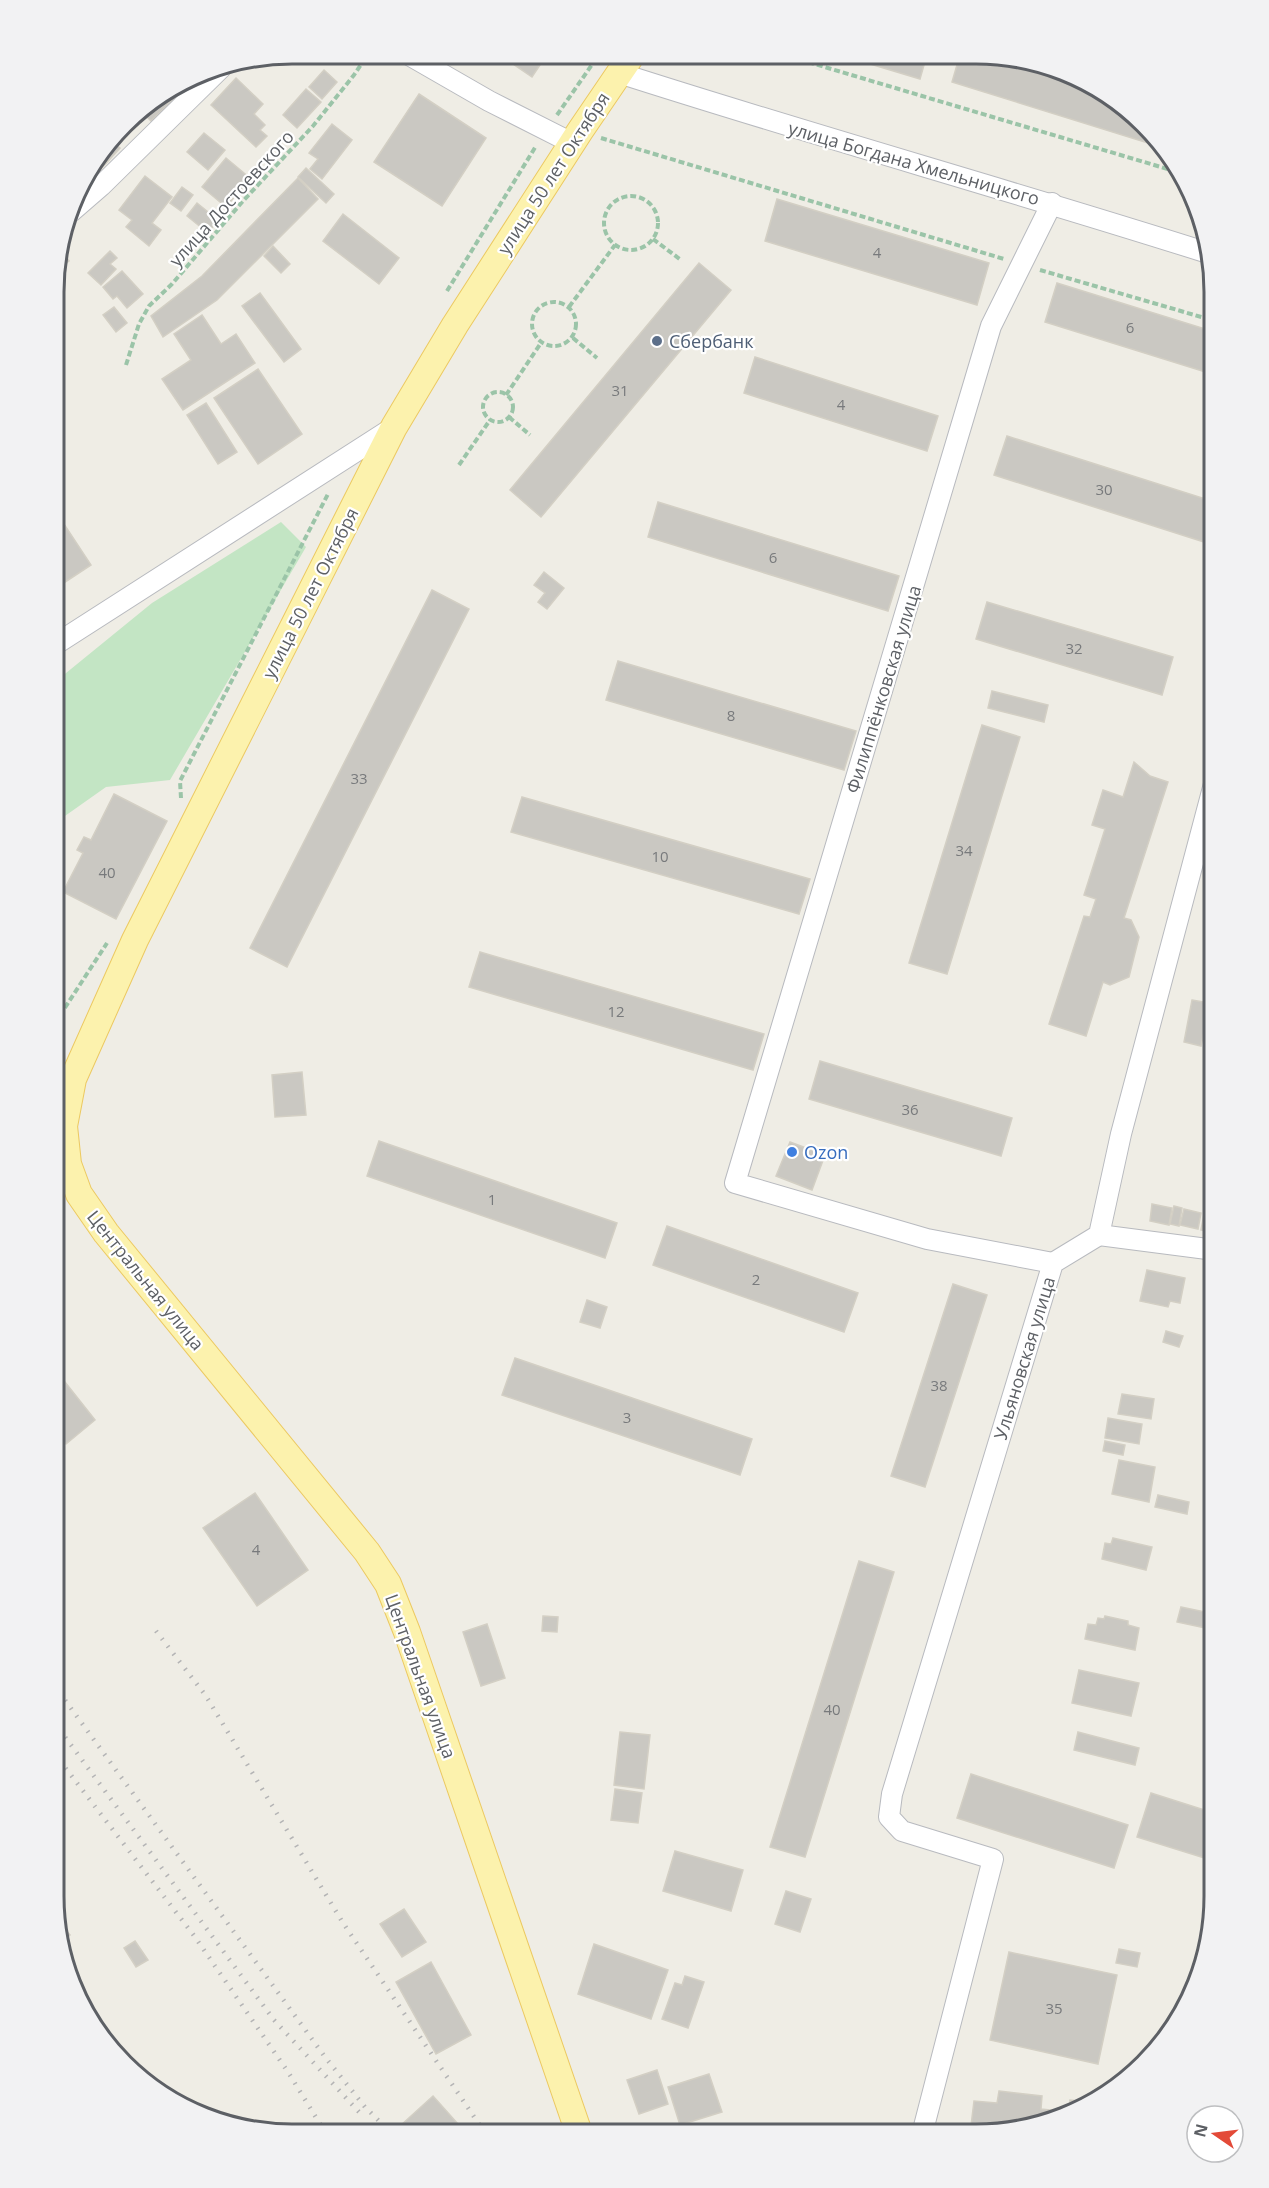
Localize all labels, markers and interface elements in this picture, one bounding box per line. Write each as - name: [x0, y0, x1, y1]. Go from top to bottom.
- street label: улица 50 лет Октября: [491, 87, 615, 259]
- street label: улица Богдана Хмельницкого: [786, 116, 1042, 210]
- street label: улица Достоевского: [163, 125, 299, 271]
- house number: 4: [873, 242, 882, 262]
- house number: 6: [1126, 317, 1134, 337]
- place label: Сбербанк: [669, 329, 754, 353]
- marker: Сбербанк: [650, 334, 664, 348]
- house number: 31: [611, 380, 629, 400]
- house number: 4: [837, 394, 846, 414]
- house number: 30: [1095, 479, 1113, 499]
- street label: улица 50 лет Октября: [256, 503, 364, 683]
- house number: 6: [769, 547, 777, 567]
- street label: Филиппёнковская улица: [840, 582, 926, 796]
- house number: 32: [1065, 638, 1083, 658]
- house number: 8: [727, 705, 735, 725]
- house number: 33: [350, 768, 368, 788]
- house number: 34: [955, 840, 973, 860]
- house number: 10: [651, 846, 669, 866]
- house number: 40: [98, 862, 116, 882]
- house number: 12: [607, 1001, 625, 1021]
- house number: 36: [901, 1099, 919, 1119]
- place label: Ozon: [804, 1140, 848, 1164]
- marker: Ozon: [785, 1145, 799, 1159]
- house number: 1: [488, 1189, 496, 1209]
- street label: Центральная улица: [82, 1205, 210, 1355]
- house number: 2: [752, 1269, 760, 1289]
- street label: Ульяновская улица: [988, 1274, 1060, 1442]
- house number: 38: [930, 1375, 948, 1395]
- house number: 3: [623, 1407, 631, 1427]
- house number: 4: [252, 1539, 261, 1559]
- street label: Центральная улица: [380, 1590, 462, 1762]
- house number: 40: [823, 1699, 841, 1719]
- house number: 35: [1045, 1998, 1063, 2018]
- north arrow: [1185, 2104, 1245, 2164]
- text: N: [1188, 2121, 1213, 2139]

